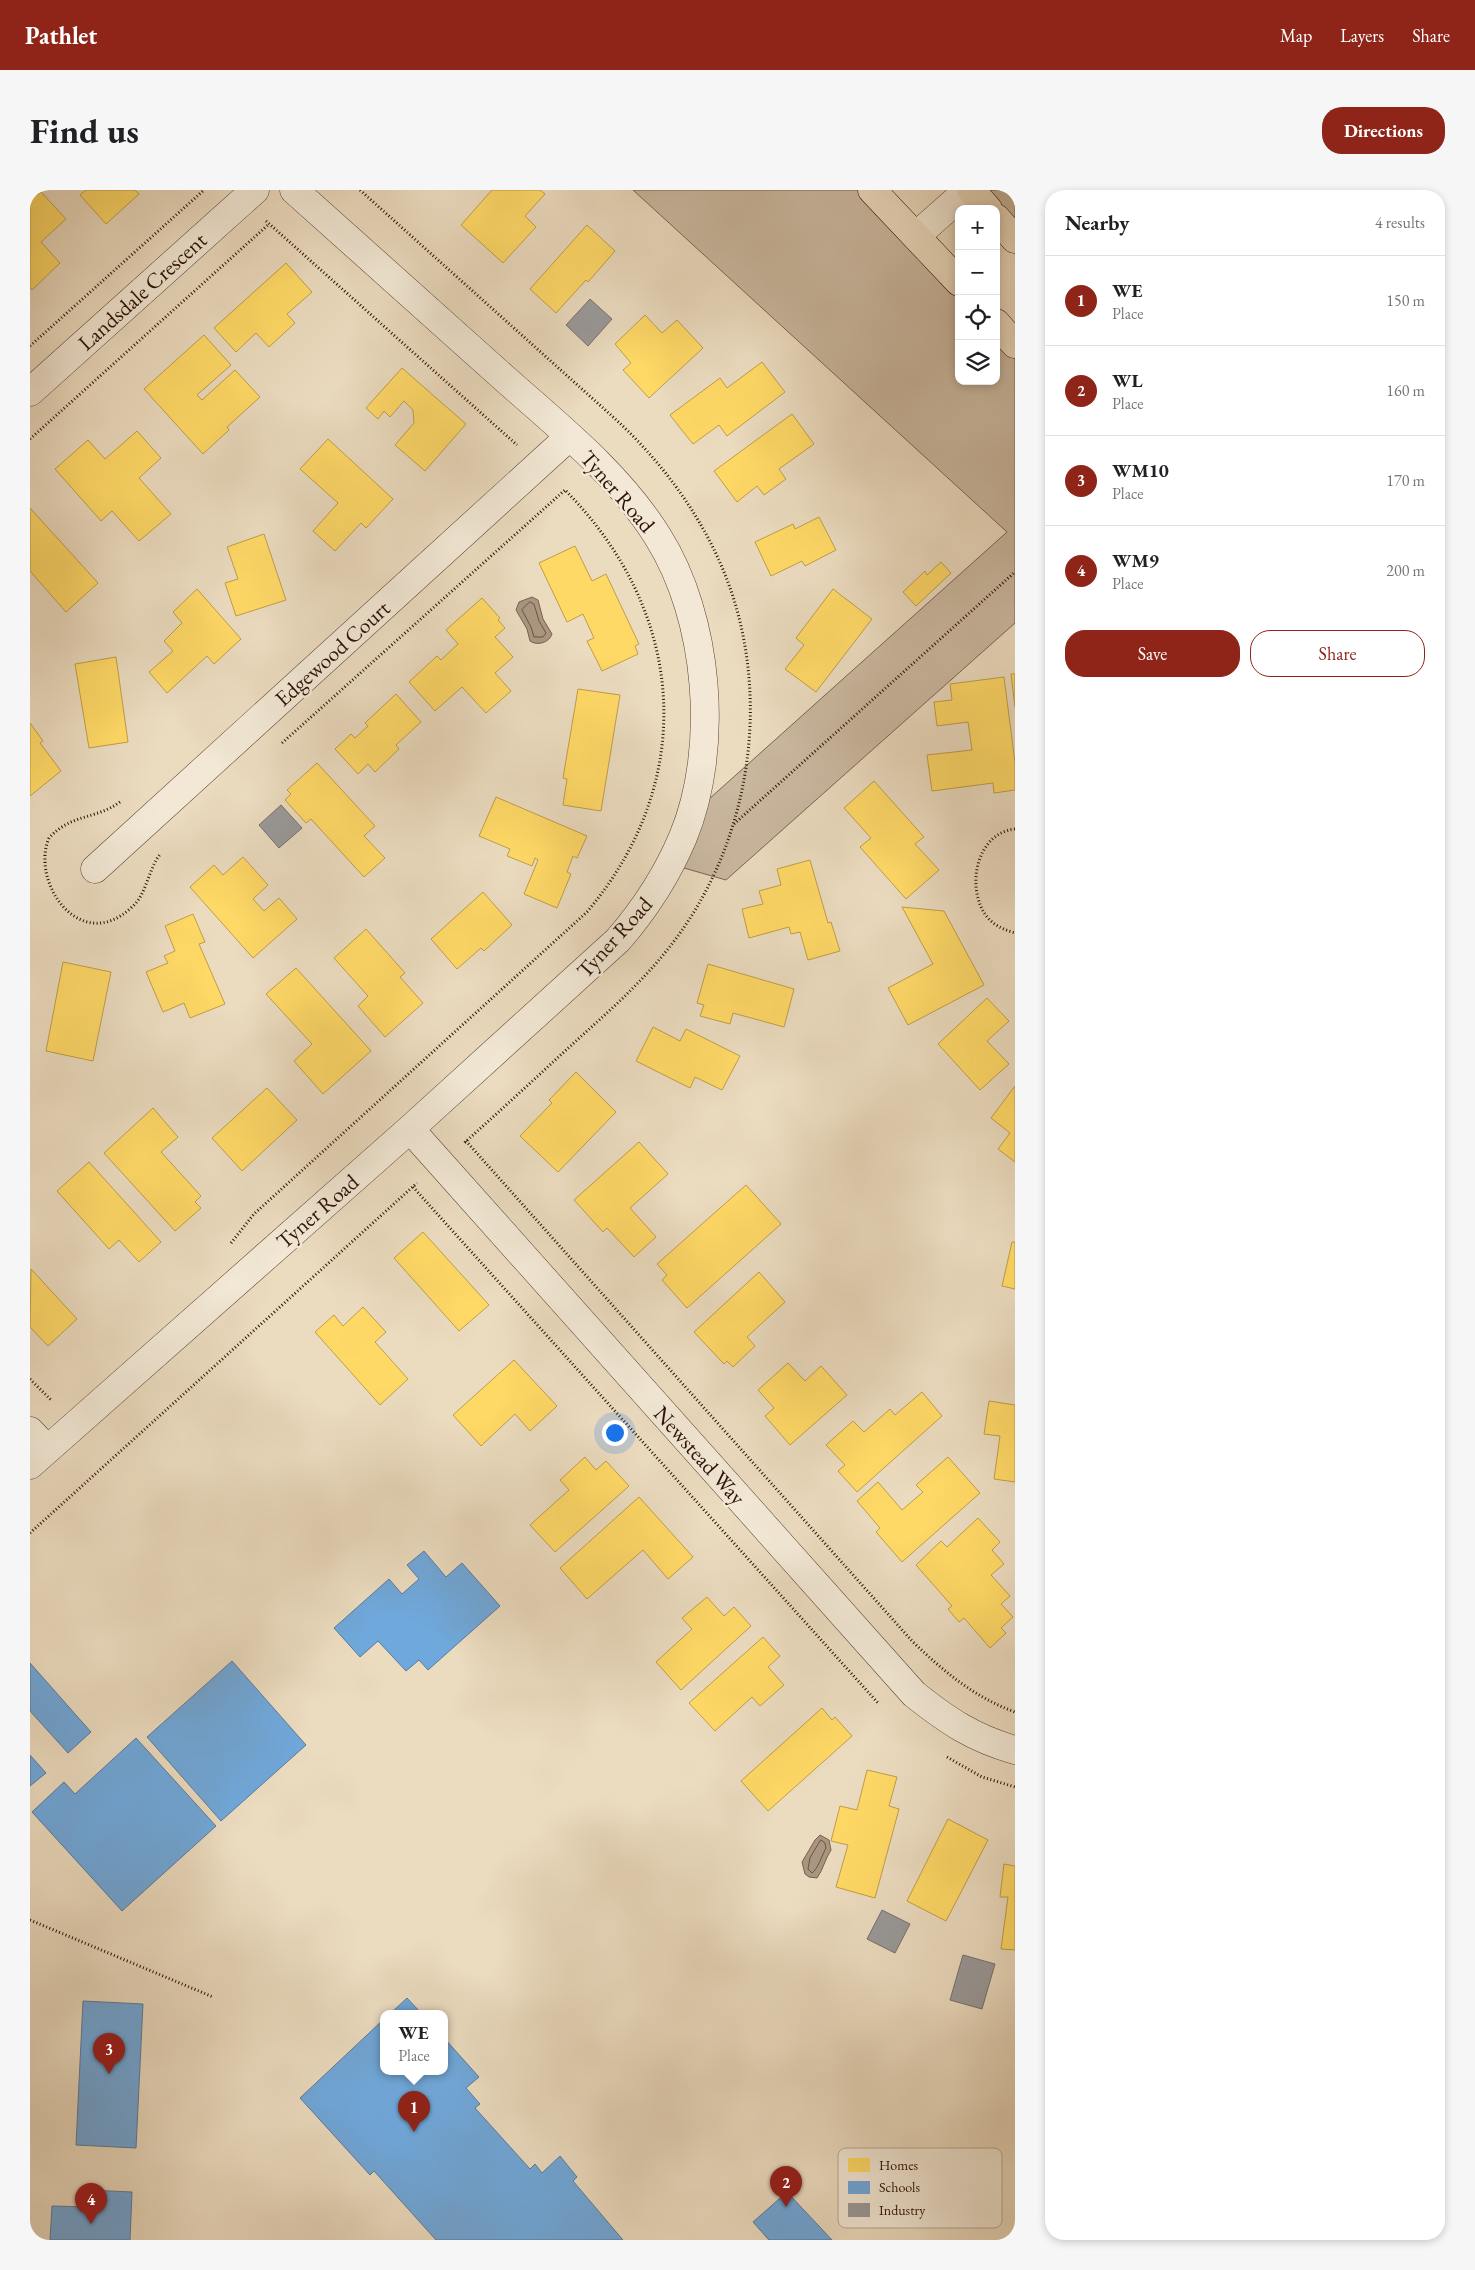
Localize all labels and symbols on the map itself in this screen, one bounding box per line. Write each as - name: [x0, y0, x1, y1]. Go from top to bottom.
- street label: Landsdale Crescent: [72, 226, 213, 357]
- street label: Tyner Road: [574, 444, 662, 539]
- street label: Edgewood Court: [269, 594, 396, 713]
- street label: Tyner Road: [570, 890, 659, 984]
- street label: Tyner Road: [270, 1167, 365, 1255]
- street label: Newstead Way: [647, 1400, 752, 1511]
- your location: [602, 1420, 628, 1446]
- pin: 3: [93, 2033, 125, 2074]
- pin: 1: [398, 2091, 430, 2132]
- legend: [838, 2148, 1002, 2228]
- text: Homes: [879, 2156, 919, 2174]
- pin: 2: [770, 2166, 802, 2207]
- text: Schools: [879, 2178, 920, 2196]
- pin: 4: [75, 2183, 107, 2224]
- text: Industry: [879, 2201, 926, 2219]

